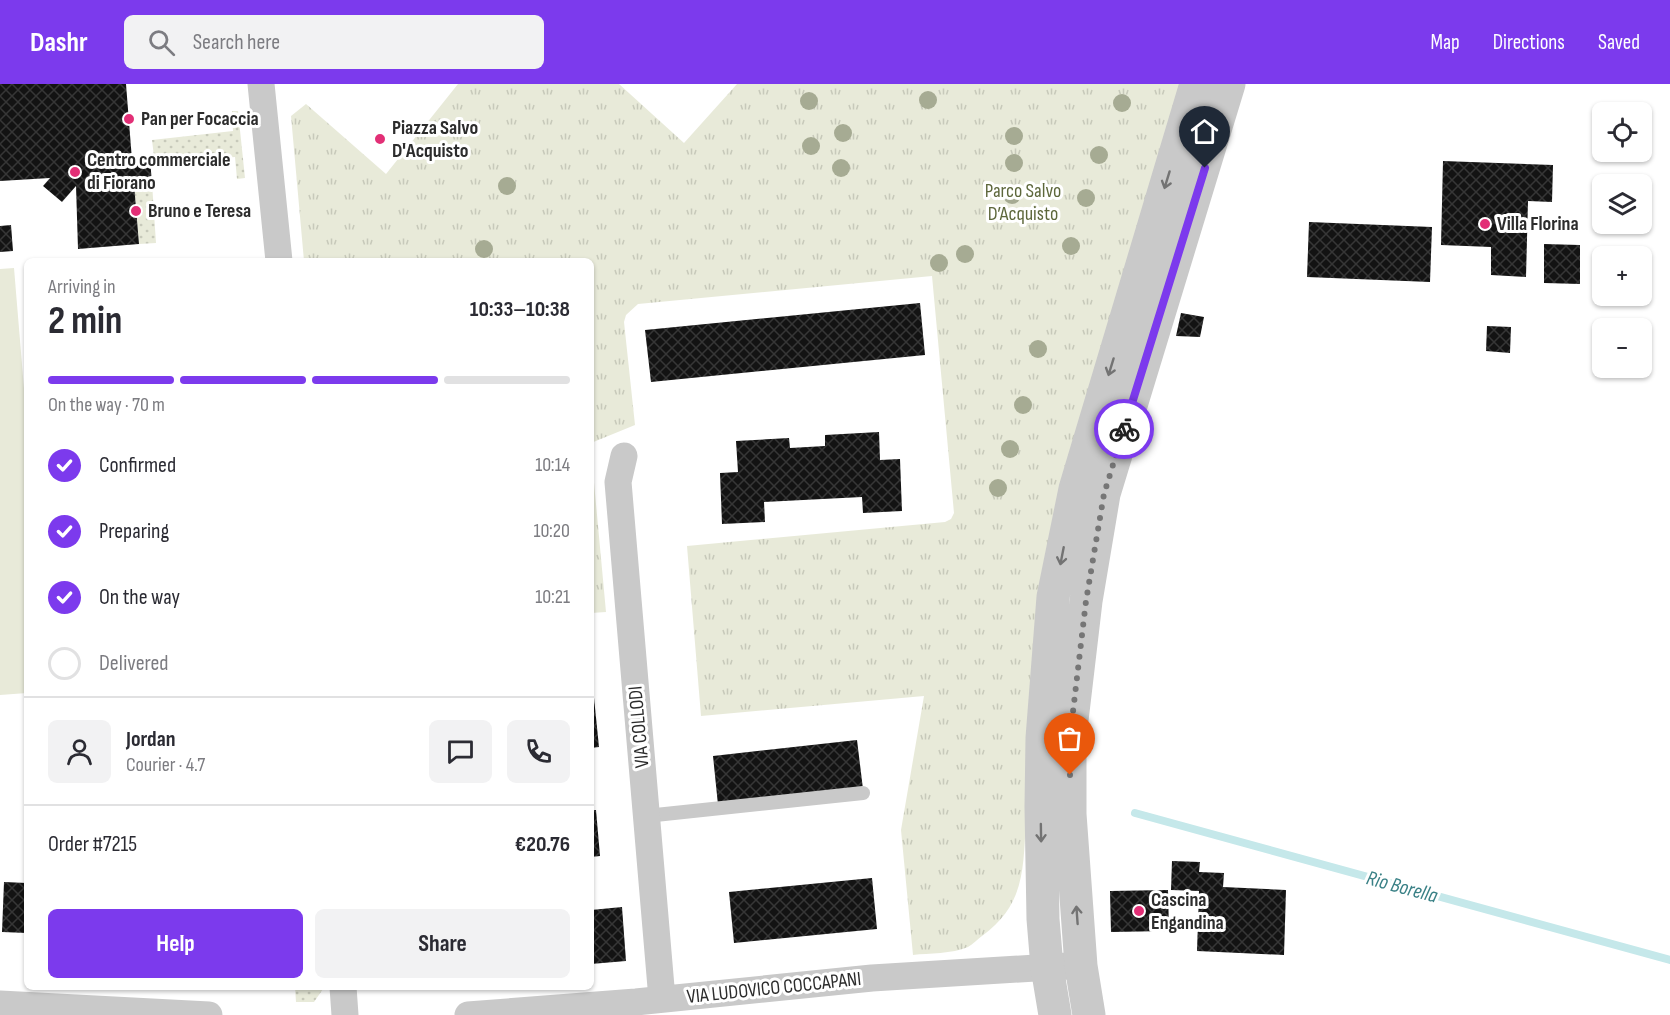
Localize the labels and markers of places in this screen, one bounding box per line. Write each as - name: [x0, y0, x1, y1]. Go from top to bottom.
- pin: [1179, 106, 1230, 168]
- place label: Pan per Focaccia: [141, 107, 259, 131]
- marker: Pan per Focaccia: [122, 112, 136, 126]
- place label: Piazza Salvo D'Acquisto: [392, 116, 478, 163]
- marker: Piazza Salvo D'Acquisto: [373, 132, 387, 146]
- place label: Centro commerciale di Fiorano: [87, 148, 230, 195]
- marker: Centro commerciale di Fiorano: [68, 165, 82, 179]
- place label: Bruno e Teresa: [148, 199, 251, 223]
- marker: Bruno e Teresa: [129, 204, 143, 218]
- place label: Villa Florina: [1497, 212, 1579, 236]
- marker: Villa Florina: [1478, 217, 1492, 231]
- pin: [1044, 713, 1095, 775]
- place label: Cascina Engandina: [1151, 888, 1224, 935]
- marker: Cascina Engandina: [1132, 904, 1146, 918]

